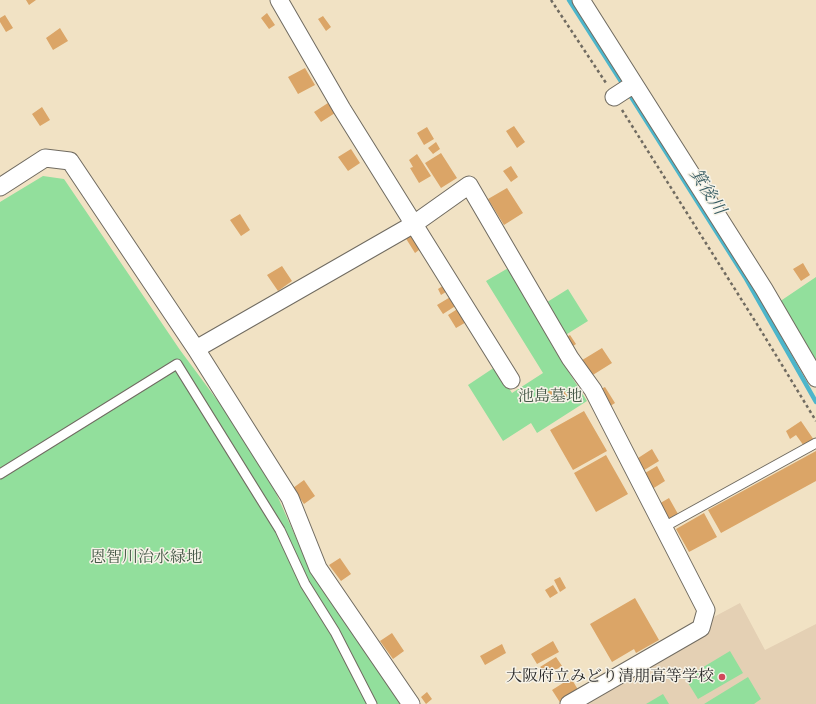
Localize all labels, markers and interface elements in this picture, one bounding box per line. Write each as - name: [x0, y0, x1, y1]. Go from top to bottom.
- water label: 箕後川: [685, 165, 729, 219]
- park label: 池島墓地: [518, 387, 582, 407]
- park label: 恩智川治水緑地: [90, 548, 202, 568]
- place label: 大阪府立みどり清朋高等学校: [506, 667, 714, 687]
- marker: 大阪府立みどり清朋高等学校: [717, 672, 727, 682]

